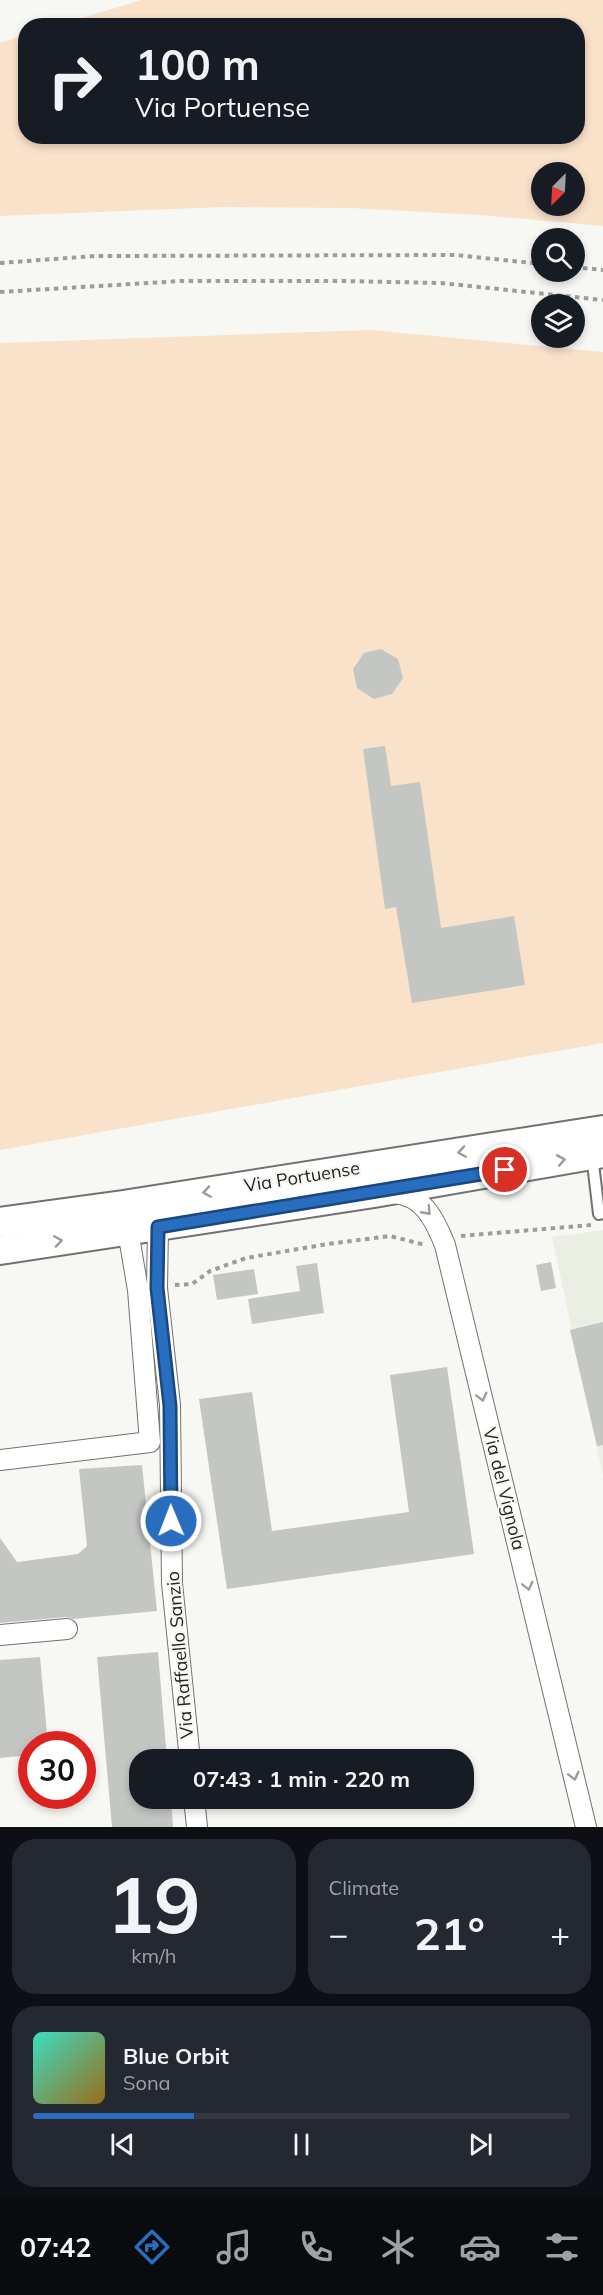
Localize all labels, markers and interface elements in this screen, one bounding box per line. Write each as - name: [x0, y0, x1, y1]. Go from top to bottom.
- text: 100 m: [135, 38, 260, 91]
- icon: right: [36, 42, 114, 120]
- text: Via Portuense: [135, 90, 310, 124]
- north arrow: [531, 162, 585, 216]
- map controls: [531, 162, 585, 348]
- button: search: [531, 228, 585, 282]
- button: layers: [531, 294, 585, 348]
- pin: [479, 1144, 530, 1195]
- one-way arrow: [458, 1145, 468, 1158]
- icon: arrive: [488, 1153, 521, 1186]
- one-way arrow: [556, 1154, 566, 1167]
- street label: Via Portuense: [242, 1156, 361, 1197]
- one-way arrow: [203, 1185, 213, 1198]
- one-way arrow: [420, 1205, 431, 1215]
- one-way arrow: [53, 1236, 62, 1248]
- one-way arrow: [475, 1391, 488, 1401]
- street label: Via del Vignola: [478, 1425, 531, 1553]
- position arrow: [139, 1489, 203, 1553]
- street label: Via Raffaello Sanzio: [161, 1570, 198, 1740]
- one-way arrow: [520, 1581, 533, 1591]
- speed limit sign: 30: [18, 1731, 96, 1809]
- text: 07:43 · 1 min · 220 m: [193, 1765, 410, 1793]
- one-way arrow: [566, 1770, 579, 1780]
- text: 19: [107, 1855, 201, 1953]
- text: Climate: [329, 1875, 399, 1900]
- text: 21°: [414, 1905, 485, 1961]
- text: −: [329, 1913, 348, 1954]
- text: +: [550, 1913, 570, 1954]
- text: km/h: [131, 1943, 176, 1968]
- text: Blue Orbit: [123, 2042, 229, 2070]
- text: Sona: [123, 2070, 171, 2095]
- icon: previous: [106, 2128, 139, 2161]
- icon: pause: [285, 2128, 318, 2161]
- icon: next: [464, 2128, 497, 2161]
- icon: directions: [131, 2226, 173, 2268]
- icon: music: [213, 2226, 255, 2268]
- icon: phone: [295, 2226, 337, 2268]
- icon: climate: [377, 2226, 419, 2268]
- icon: car: [459, 2226, 501, 2268]
- icon: filters: [541, 2226, 583, 2268]
- text: 07:42: [20, 2230, 91, 2264]

